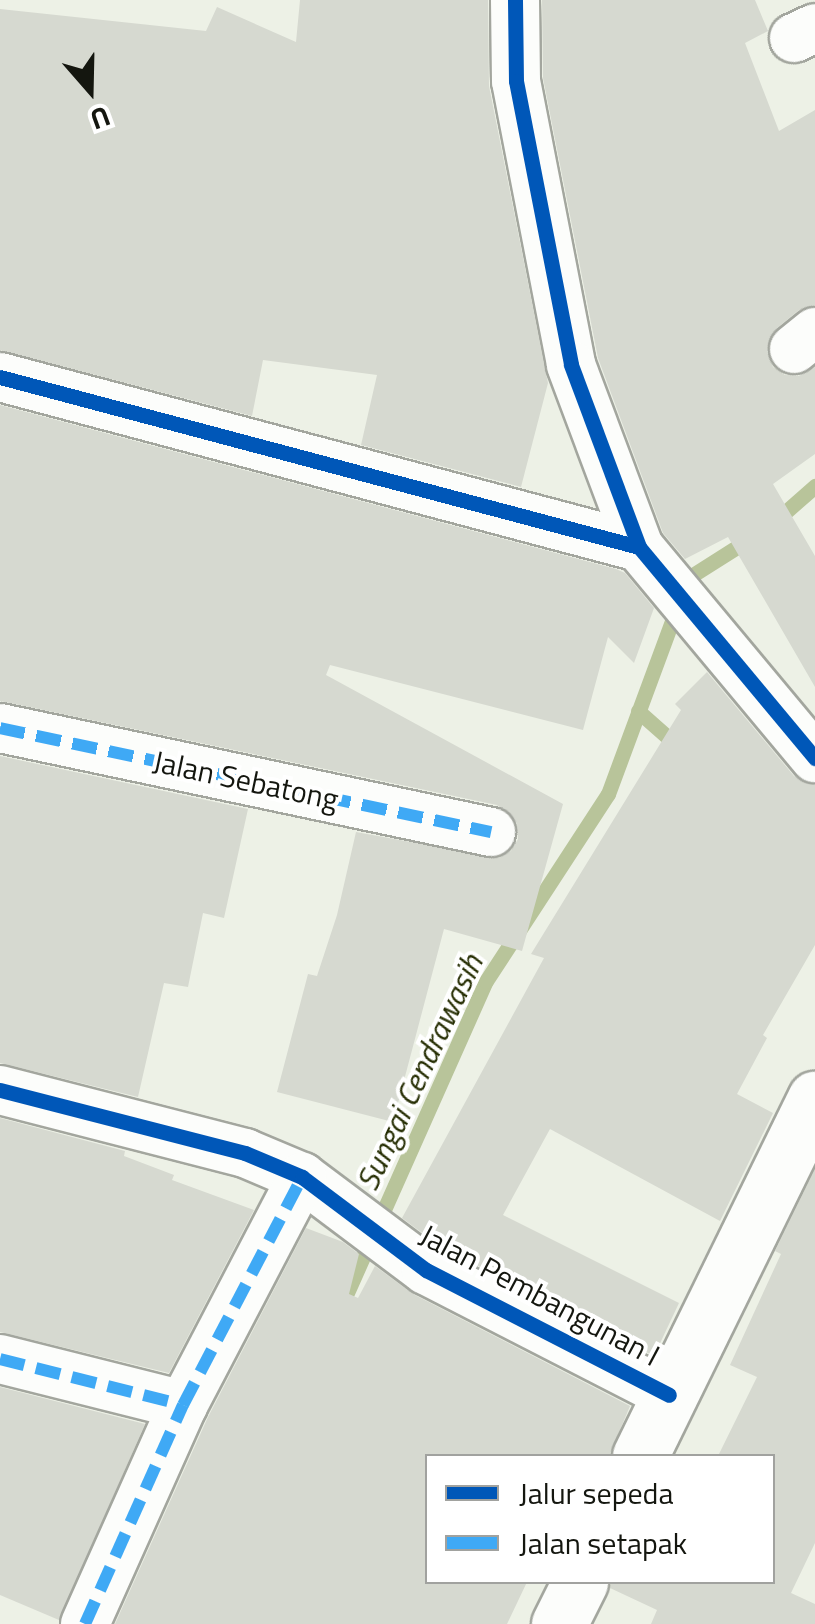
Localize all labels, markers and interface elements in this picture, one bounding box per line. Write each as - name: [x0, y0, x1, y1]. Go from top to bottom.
- north arrow: [40, 40, 140, 140]
- text: U: [84, 95, 116, 142]
- street label: Jalan Sebatong: [150, 743, 342, 817]
- water label: Sungai Cendrawasih: [347, 948, 491, 1196]
- street label: Jalan Pembangunan I: [414, 1217, 666, 1373]
- legend: [425, 1454, 775, 1584]
- text: Jalur sepeda: [519, 1470, 674, 1516]
- text: Jalan setapak: [519, 1520, 687, 1566]

